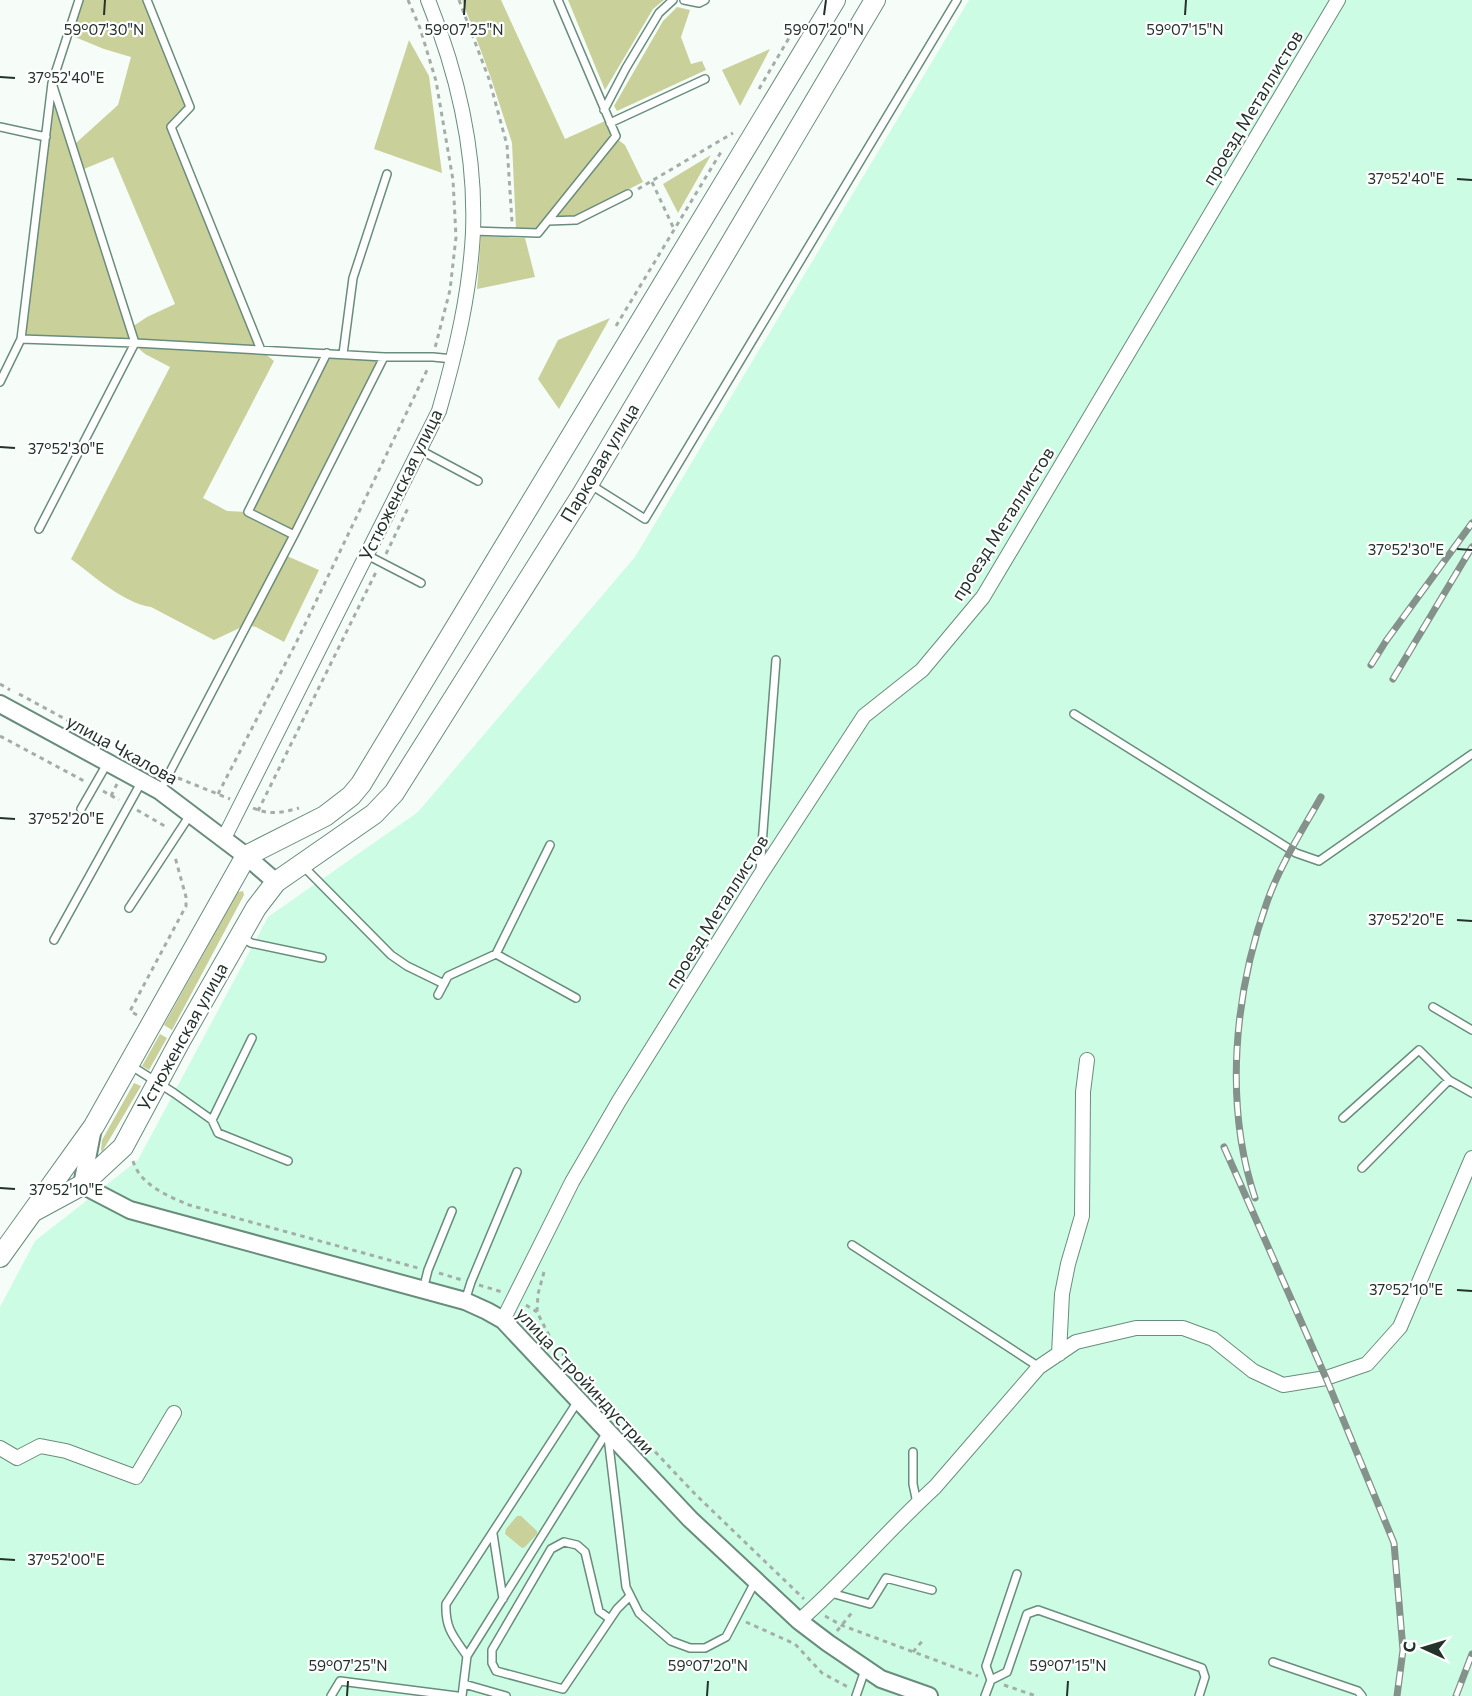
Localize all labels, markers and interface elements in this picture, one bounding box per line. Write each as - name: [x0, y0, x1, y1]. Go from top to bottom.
- text: 59°07'30"N: [64, 20, 144, 38]
- text: 59°07'25"N: [424, 20, 504, 38]
- text: 59°07'20"N: [784, 20, 864, 38]
- text: 59°07'15"N: [1146, 20, 1224, 38]
- street label: проезд Металлистов: [1197, 26, 1307, 189]
- text: 37°52'40"E: [28, 68, 105, 86]
- text: 37°52'40"E: [1368, 169, 1445, 187]
- street label: Парковая улица: [555, 399, 643, 526]
- street label: Устюженская улица: [354, 405, 446, 564]
- text: 37°52'30"E: [28, 439, 104, 457]
- street label: проезд Металлистов: [946, 443, 1058, 604]
- text: 37°52'30"E: [1368, 540, 1444, 558]
- street label: улица Чкалова: [63, 709, 182, 789]
- text: 37°52'20"E: [28, 809, 104, 827]
- street label: проезд Металлистов: [660, 831, 772, 992]
- text: 37°52'20"E: [1368, 910, 1444, 928]
- street label: Устюженская улица: [132, 959, 232, 1114]
- text: 37°52'10"E: [29, 1180, 103, 1198]
- text: 37°52'10"E: [1369, 1280, 1443, 1298]
- street label: улица Стройиндустрии: [512, 1302, 660, 1459]
- text: 37°52'00"E: [27, 1550, 105, 1568]
- north arrow: [1394, 1618, 1454, 1678]
- text: С: [1399, 1641, 1418, 1653]
- text: 59°07'25"N: [308, 1656, 388, 1674]
- text: 59°07'20"N: [668, 1656, 748, 1674]
- text: 59°07'15"N: [1029, 1656, 1107, 1674]

